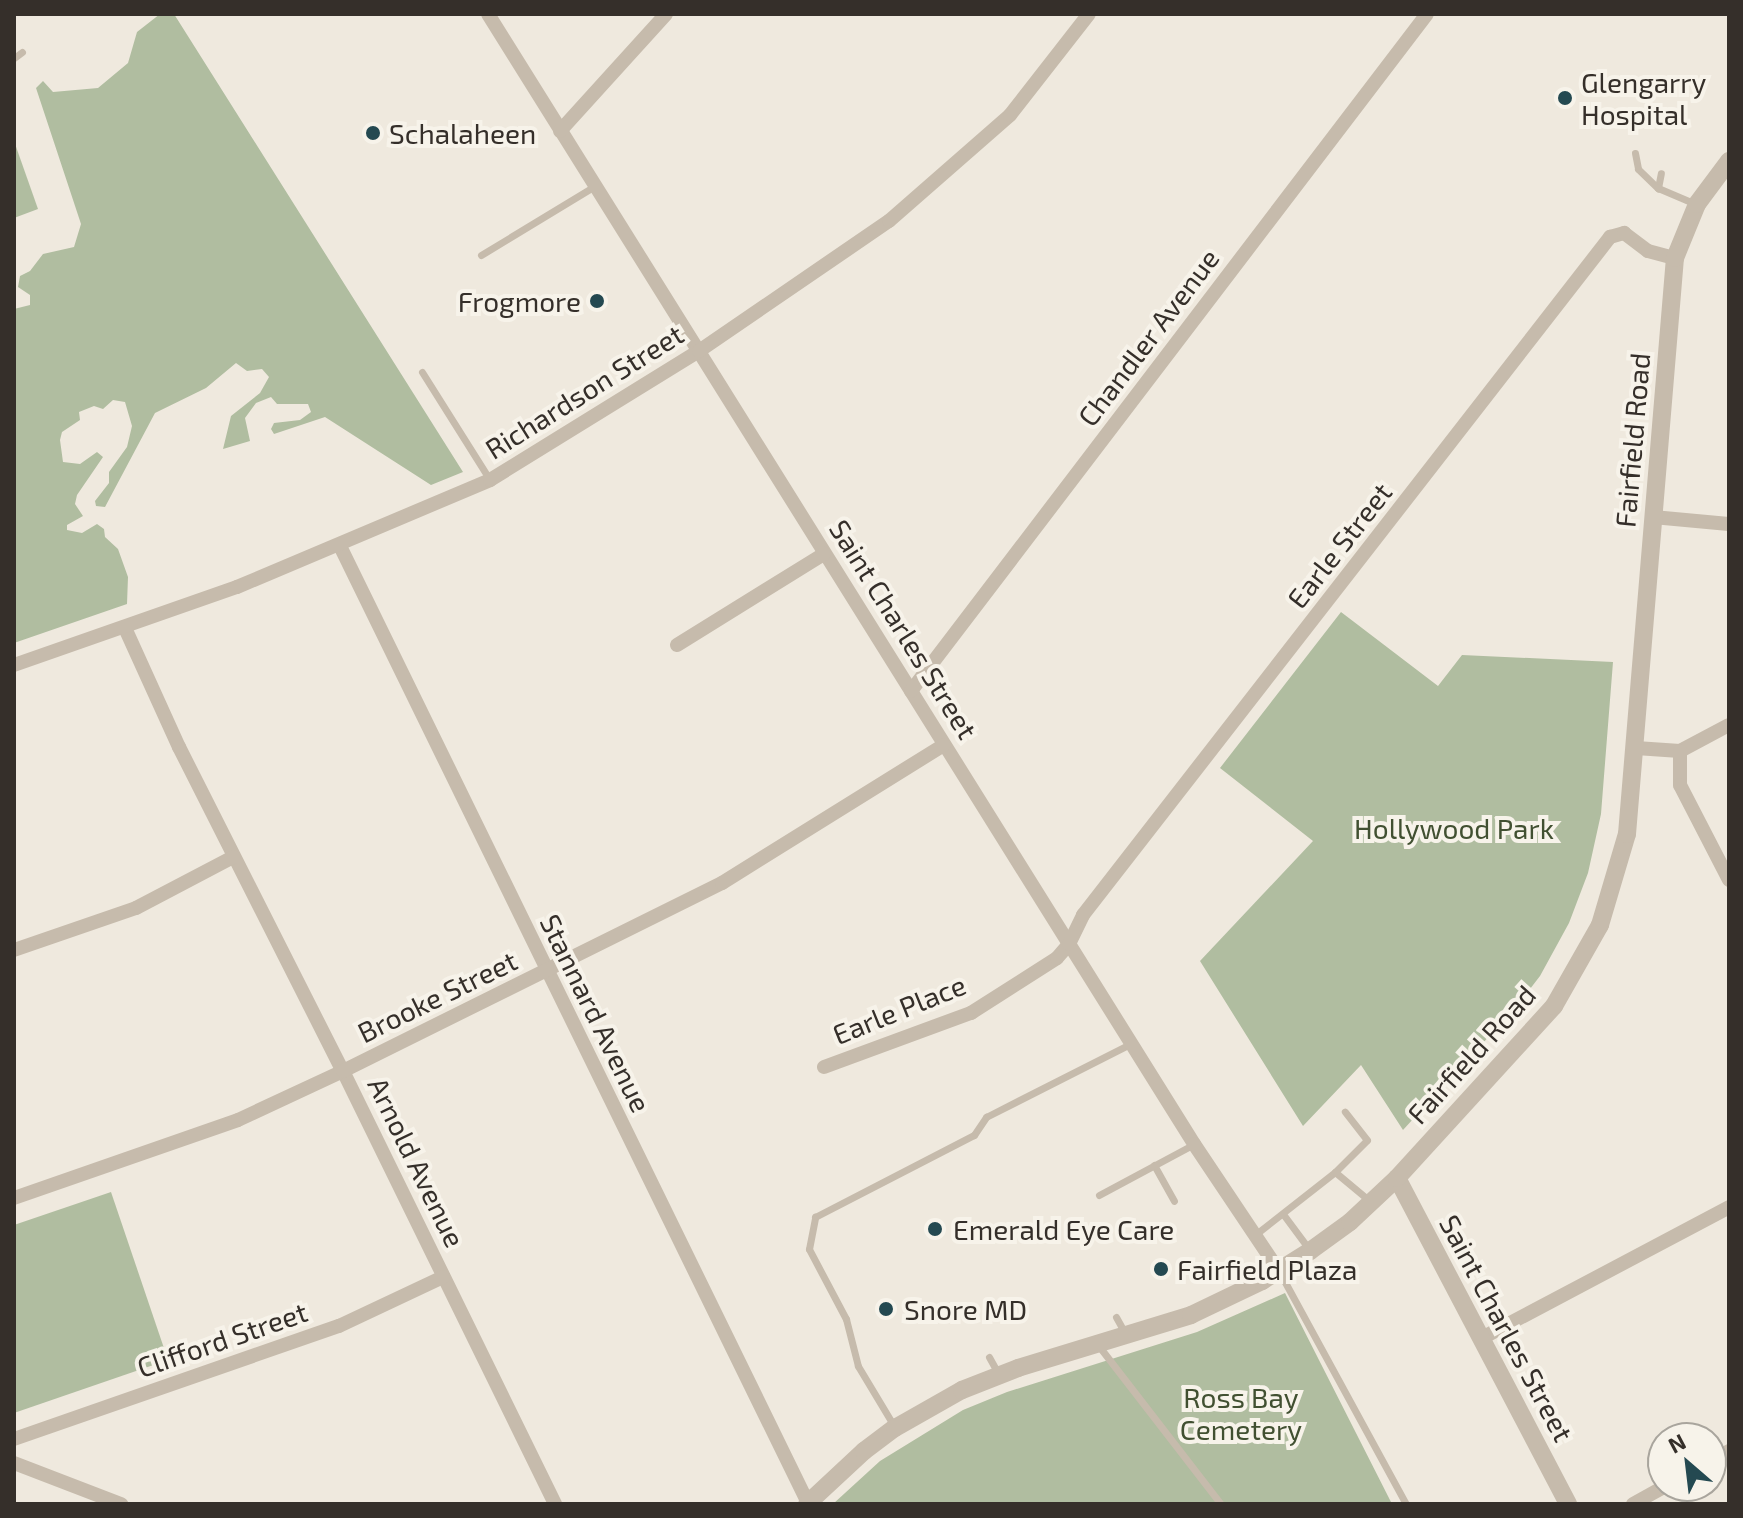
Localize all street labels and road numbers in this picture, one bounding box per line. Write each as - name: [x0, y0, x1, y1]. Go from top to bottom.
- street label: Chandler Avenue: [1070, 241, 1226, 433]
- street label: Richardson Street: [479, 317, 689, 465]
- street label: Fairfield Road: [1608, 351, 1656, 529]
- street label: Earle Street: [1280, 476, 1398, 614]
- street label: Saint Charles Street: [823, 513, 985, 745]
- street label: Stannard Avenue: [533, 908, 659, 1118]
- street label: Brooke Street: [352, 943, 522, 1049]
- street label: Earle Place: [828, 967, 970, 1051]
- street label: Fairfield Road: [1400, 978, 1542, 1130]
- street label: Arnold Avenue: [361, 1071, 473, 1253]
- street label: Saint Charles Street: [1433, 1209, 1581, 1447]
- street label: Clifford Street: [132, 1294, 312, 1384]

